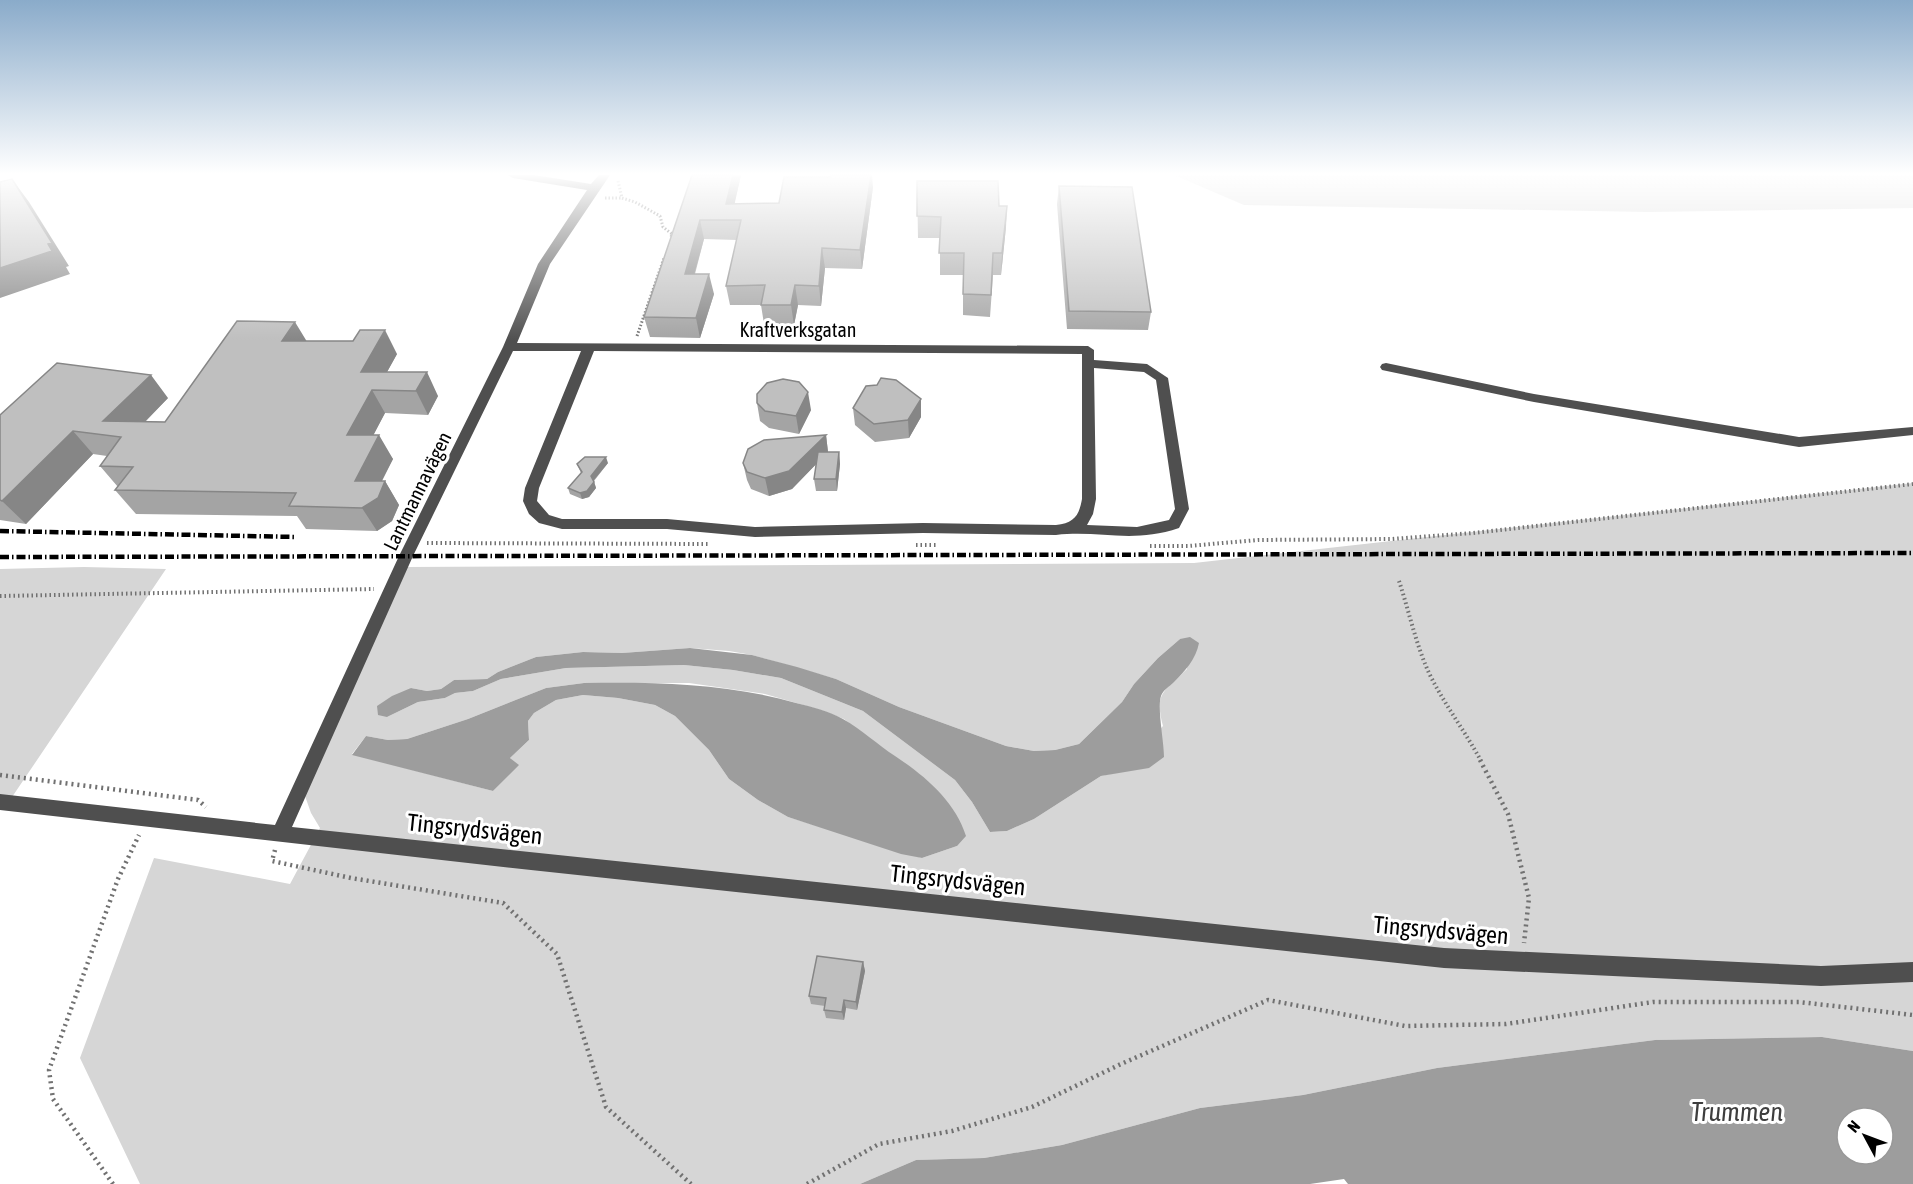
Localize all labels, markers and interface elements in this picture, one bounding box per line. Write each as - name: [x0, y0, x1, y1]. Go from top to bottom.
- street label: Kraftverksgatan: [739, 318, 857, 341]
- street label: Lantmannavägen: [378, 428, 456, 554]
- street label: Tingsrydsvägen: [406, 808, 544, 850]
- street label: Tingsrydsvägen: [889, 859, 1027, 901]
- street label: Tingsrydsvägen: [1372, 911, 1510, 949]
- water label: Trummen: [1691, 1097, 1783, 1127]
- north arrow: [1835, 1106, 1895, 1166]
- text: N: [1844, 1117, 1864, 1136]

